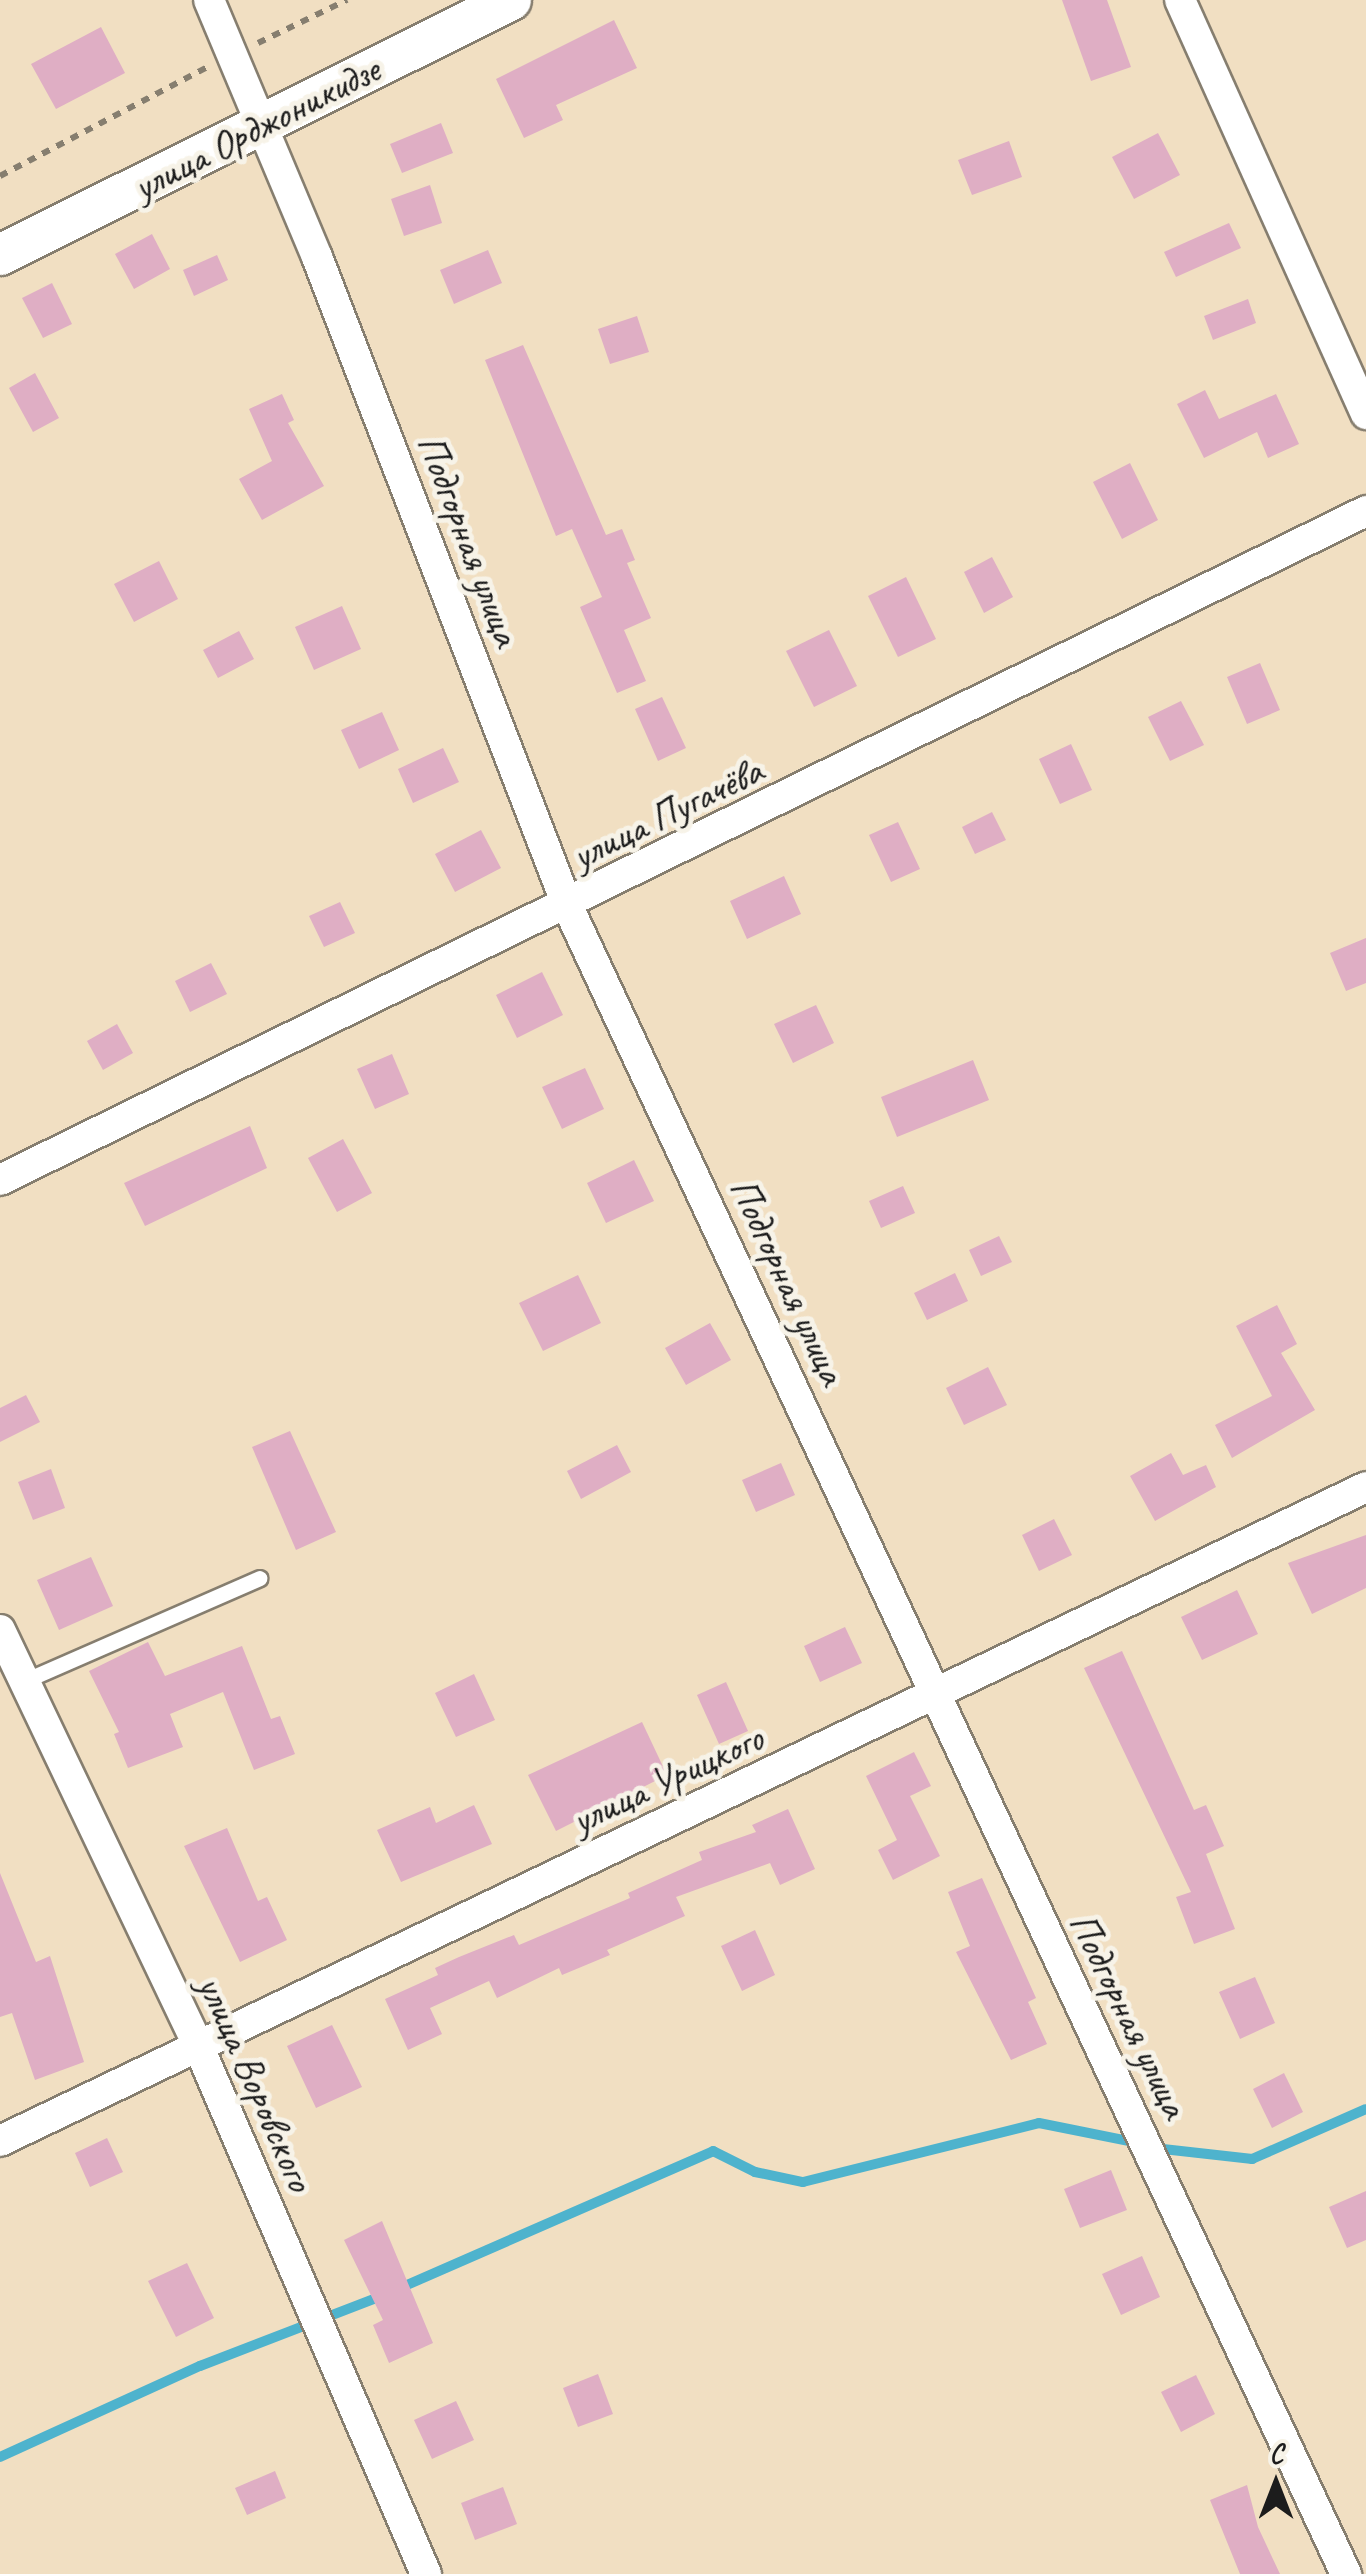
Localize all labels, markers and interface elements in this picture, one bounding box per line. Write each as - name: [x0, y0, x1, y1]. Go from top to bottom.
- street label: улица Орджоникидзе: [126, 46, 386, 210]
- street label: Подгорная улица: [406, 426, 532, 654]
- street label: улица Пугачёва: [563, 746, 771, 880]
- street label: Подгорная улица: [719, 1168, 857, 1394]
- street label: улица Урицкого: [564, 1714, 770, 1844]
- street label: Подгорная улица: [1058, 1903, 1200, 2127]
- street label: улица Воровского: [187, 1967, 325, 2199]
- north arrow: [1226, 2434, 1326, 2534]
- text: С: [1269, 2436, 1283, 2471]

